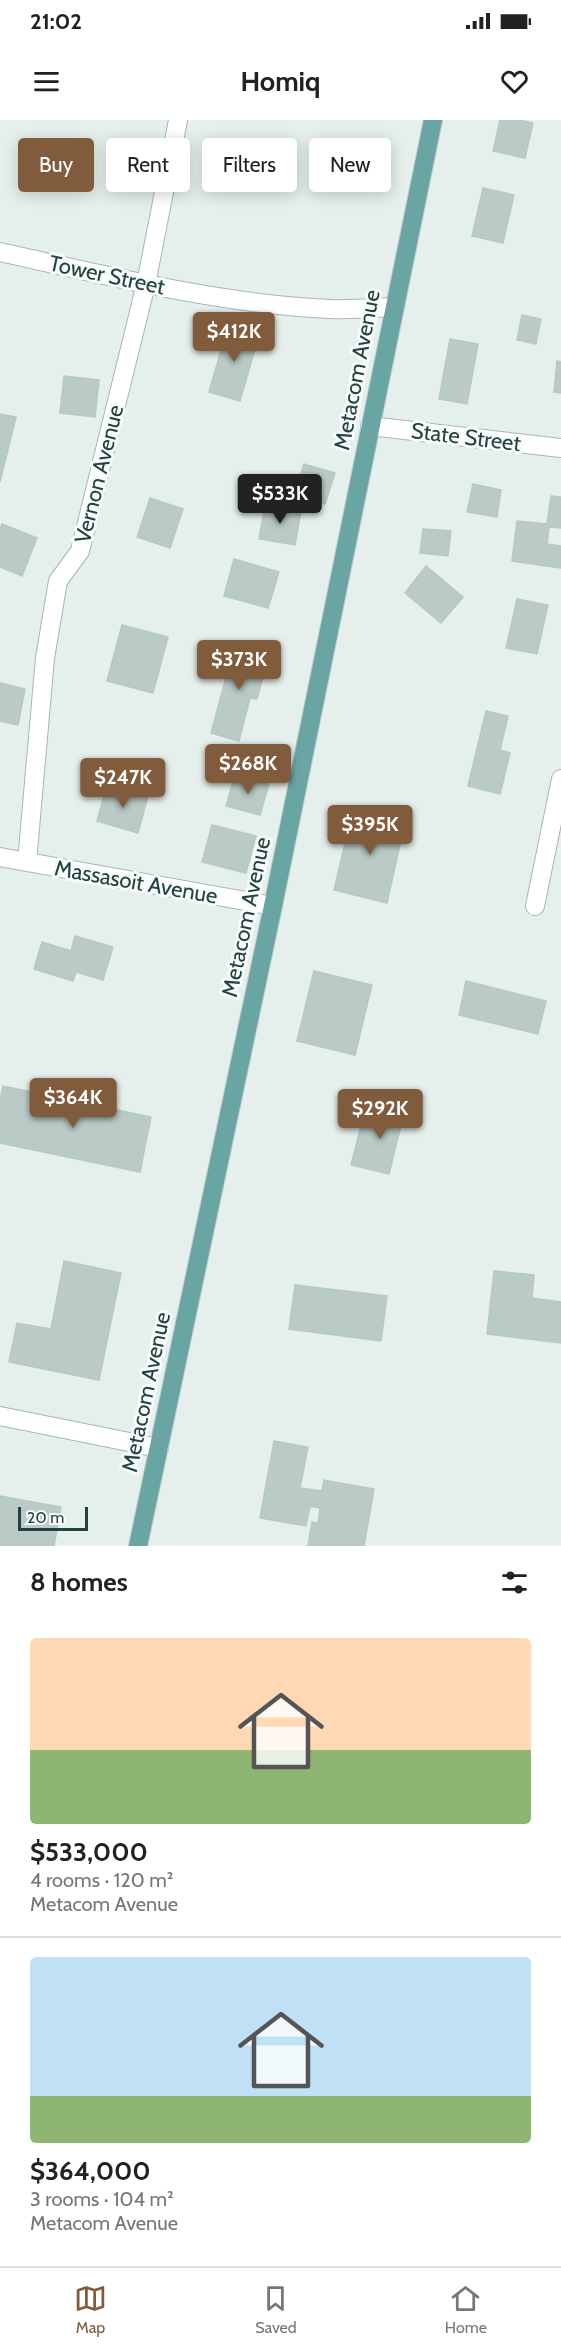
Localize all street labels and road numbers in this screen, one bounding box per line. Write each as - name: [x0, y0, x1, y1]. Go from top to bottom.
- street label: Tower Street: [47, 250, 168, 301]
- street label: Metacom Avenue: [328, 288, 386, 452]
- street label: Vernon Avenue: [69, 402, 129, 546]
- street label: State Street: [410, 417, 523, 457]
- street label: Metacom Avenue: [216, 835, 276, 999]
- street label: Massasoit Avenue: [52, 854, 220, 910]
- street label: Metacom Avenue: [116, 1310, 176, 1474]

